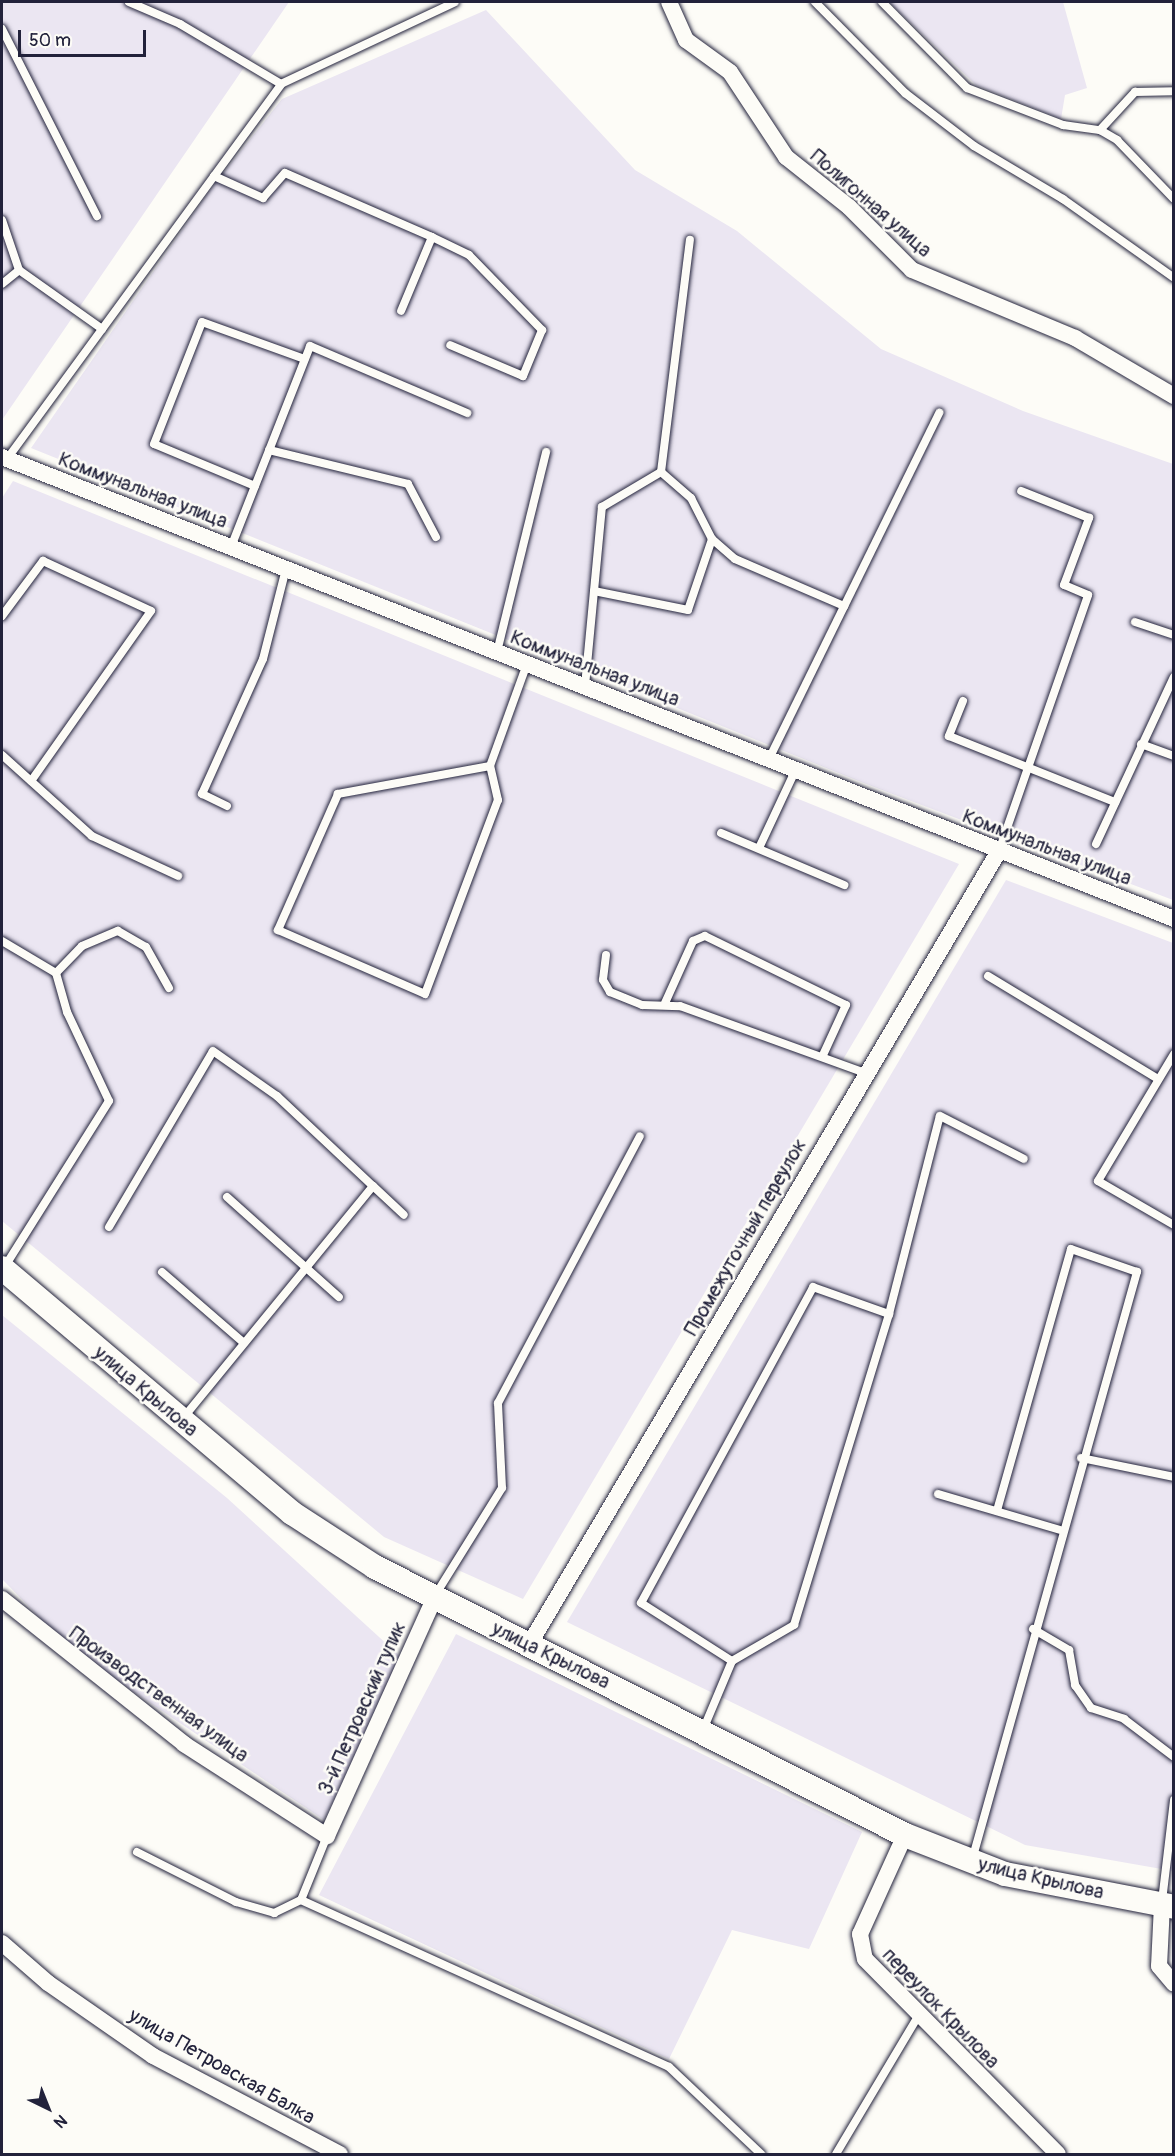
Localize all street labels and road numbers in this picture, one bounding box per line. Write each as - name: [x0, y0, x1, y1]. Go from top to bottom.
- street label: Полигонная улица: [806, 144, 936, 262]
- street label: Коммунальная улица: [55, 447, 231, 533]
- street label: Коммунальная улица: [507, 625, 683, 711]
- street label: Коммунальная улица: [959, 804, 1135, 890]
- street label: Промежуточный переулок: [679, 1134, 811, 1340]
- street label: улица Крылова: [89, 1341, 203, 1441]
- street label: улица Крылова: [488, 1616, 614, 1694]
- street label: 3-й Петровский тупик: [313, 1618, 411, 1798]
- street label: Производственная улица: [65, 1621, 253, 1767]
- street label: улица Крылова: [976, 1852, 1106, 1904]
- street label: переулок Крылова: [877, 1943, 1005, 2073]
- street label: улица Петровская Балка: [125, 2003, 319, 2129]

